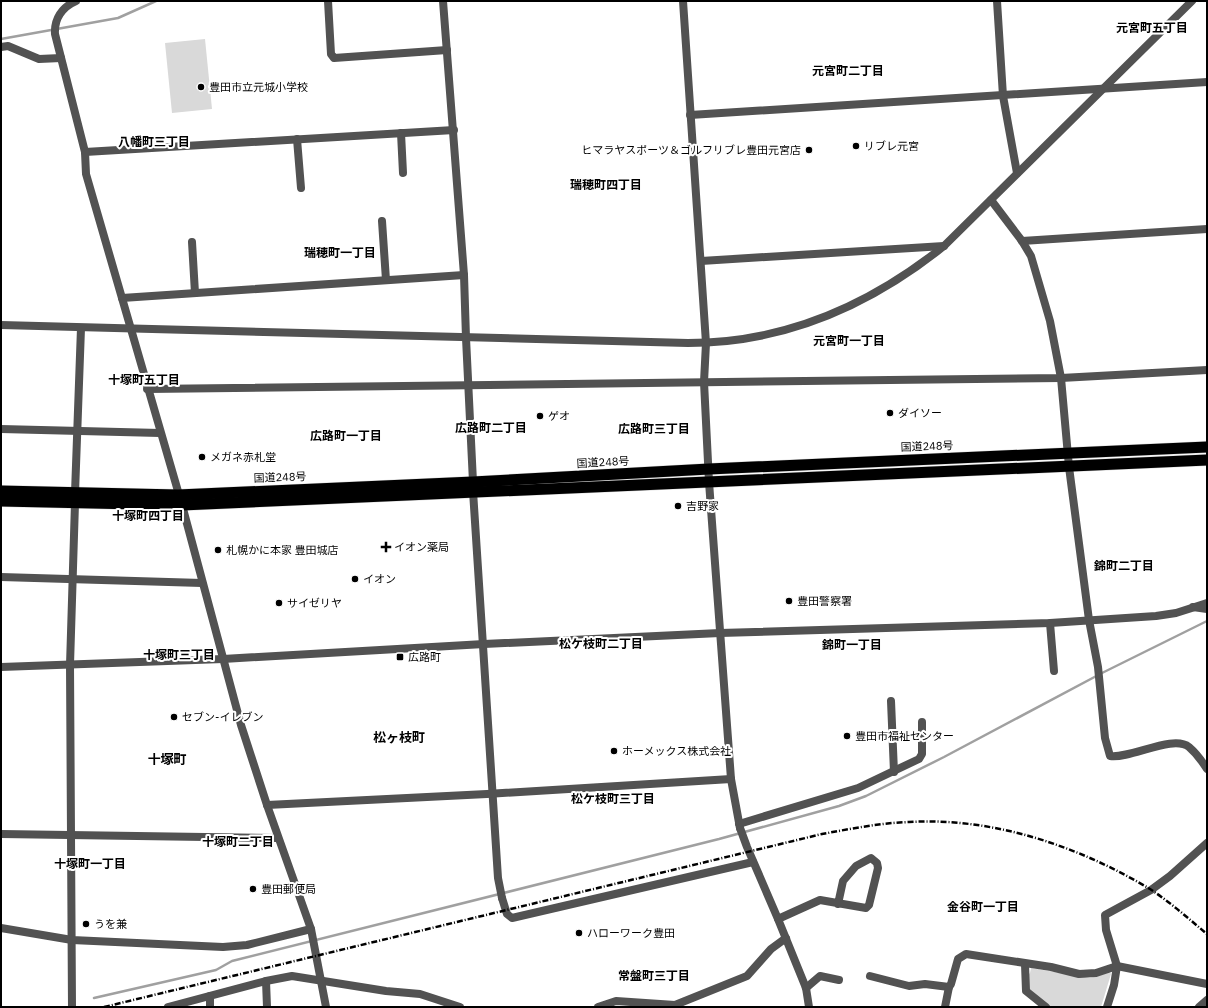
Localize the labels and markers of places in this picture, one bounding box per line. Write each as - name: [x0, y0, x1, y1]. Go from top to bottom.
- place label: 豊田市立元城小学校: [209, 80, 308, 94]
- marker: 豊田市立元城小学校: [196, 82, 206, 92]
- place label: リブレ元宮: [864, 139, 919, 153]
- marker: リブレ元宮: [851, 141, 861, 151]
- place label: ヒマラヤスポーツ＆ゴルフリブレ豊田元宮店: [581, 143, 801, 157]
- marker: ヒマラヤスポーツ＆ゴルフリブレ豊田元宮店: [804, 145, 814, 155]
- place label: ダイソー: [898, 406, 942, 420]
- marker: ダイソー: [885, 408, 895, 418]
- place label: ゲオ: [548, 409, 570, 423]
- marker: ゲオ: [535, 411, 545, 421]
- place label: メガネ赤札堂: [210, 450, 276, 464]
- marker: メガネ赤札堂: [197, 452, 207, 462]
- place label: 吉野家: [686, 499, 719, 513]
- marker: 吉野家: [673, 501, 683, 511]
- place label: イオン薬局: [394, 540, 449, 554]
- marker: イオン薬局: [381, 542, 391, 552]
- place label: 札幌かに本家 豊田城店: [226, 543, 339, 557]
- marker: 札幌かに本家 豊田城店: [213, 545, 223, 555]
- place label: イオン: [363, 572, 396, 586]
- marker: イオン: [350, 574, 360, 584]
- place label: 豊田警察署: [797, 594, 852, 608]
- place label: サイゼリヤ: [287, 596, 342, 610]
- marker: 豊田警察署: [784, 596, 794, 606]
- marker: サイゼリヤ: [274, 598, 284, 608]
- place label: 広路町: [408, 650, 441, 664]
- marker: 広路町: [395, 652, 405, 662]
- place label: セブン-イレブン: [182, 710, 263, 724]
- marker: セブン-イレブン: [169, 712, 179, 722]
- place label: 豊田市福祉センター: [855, 729, 954, 743]
- marker: 豊田市福祉センター: [842, 731, 852, 741]
- place label: ホーメックス株式会社: [622, 744, 731, 758]
- marker: ホーメックス株式会社: [609, 746, 619, 756]
- place label: 豊田郵便局: [261, 882, 316, 896]
- marker: 豊田郵便局: [248, 884, 258, 894]
- place label: うを兼: [94, 917, 127, 931]
- marker: うを兼: [81, 919, 91, 929]
- place label: ハローワーク豊田: [587, 926, 675, 940]
- marker: ハローワーク豊田: [574, 928, 584, 938]

